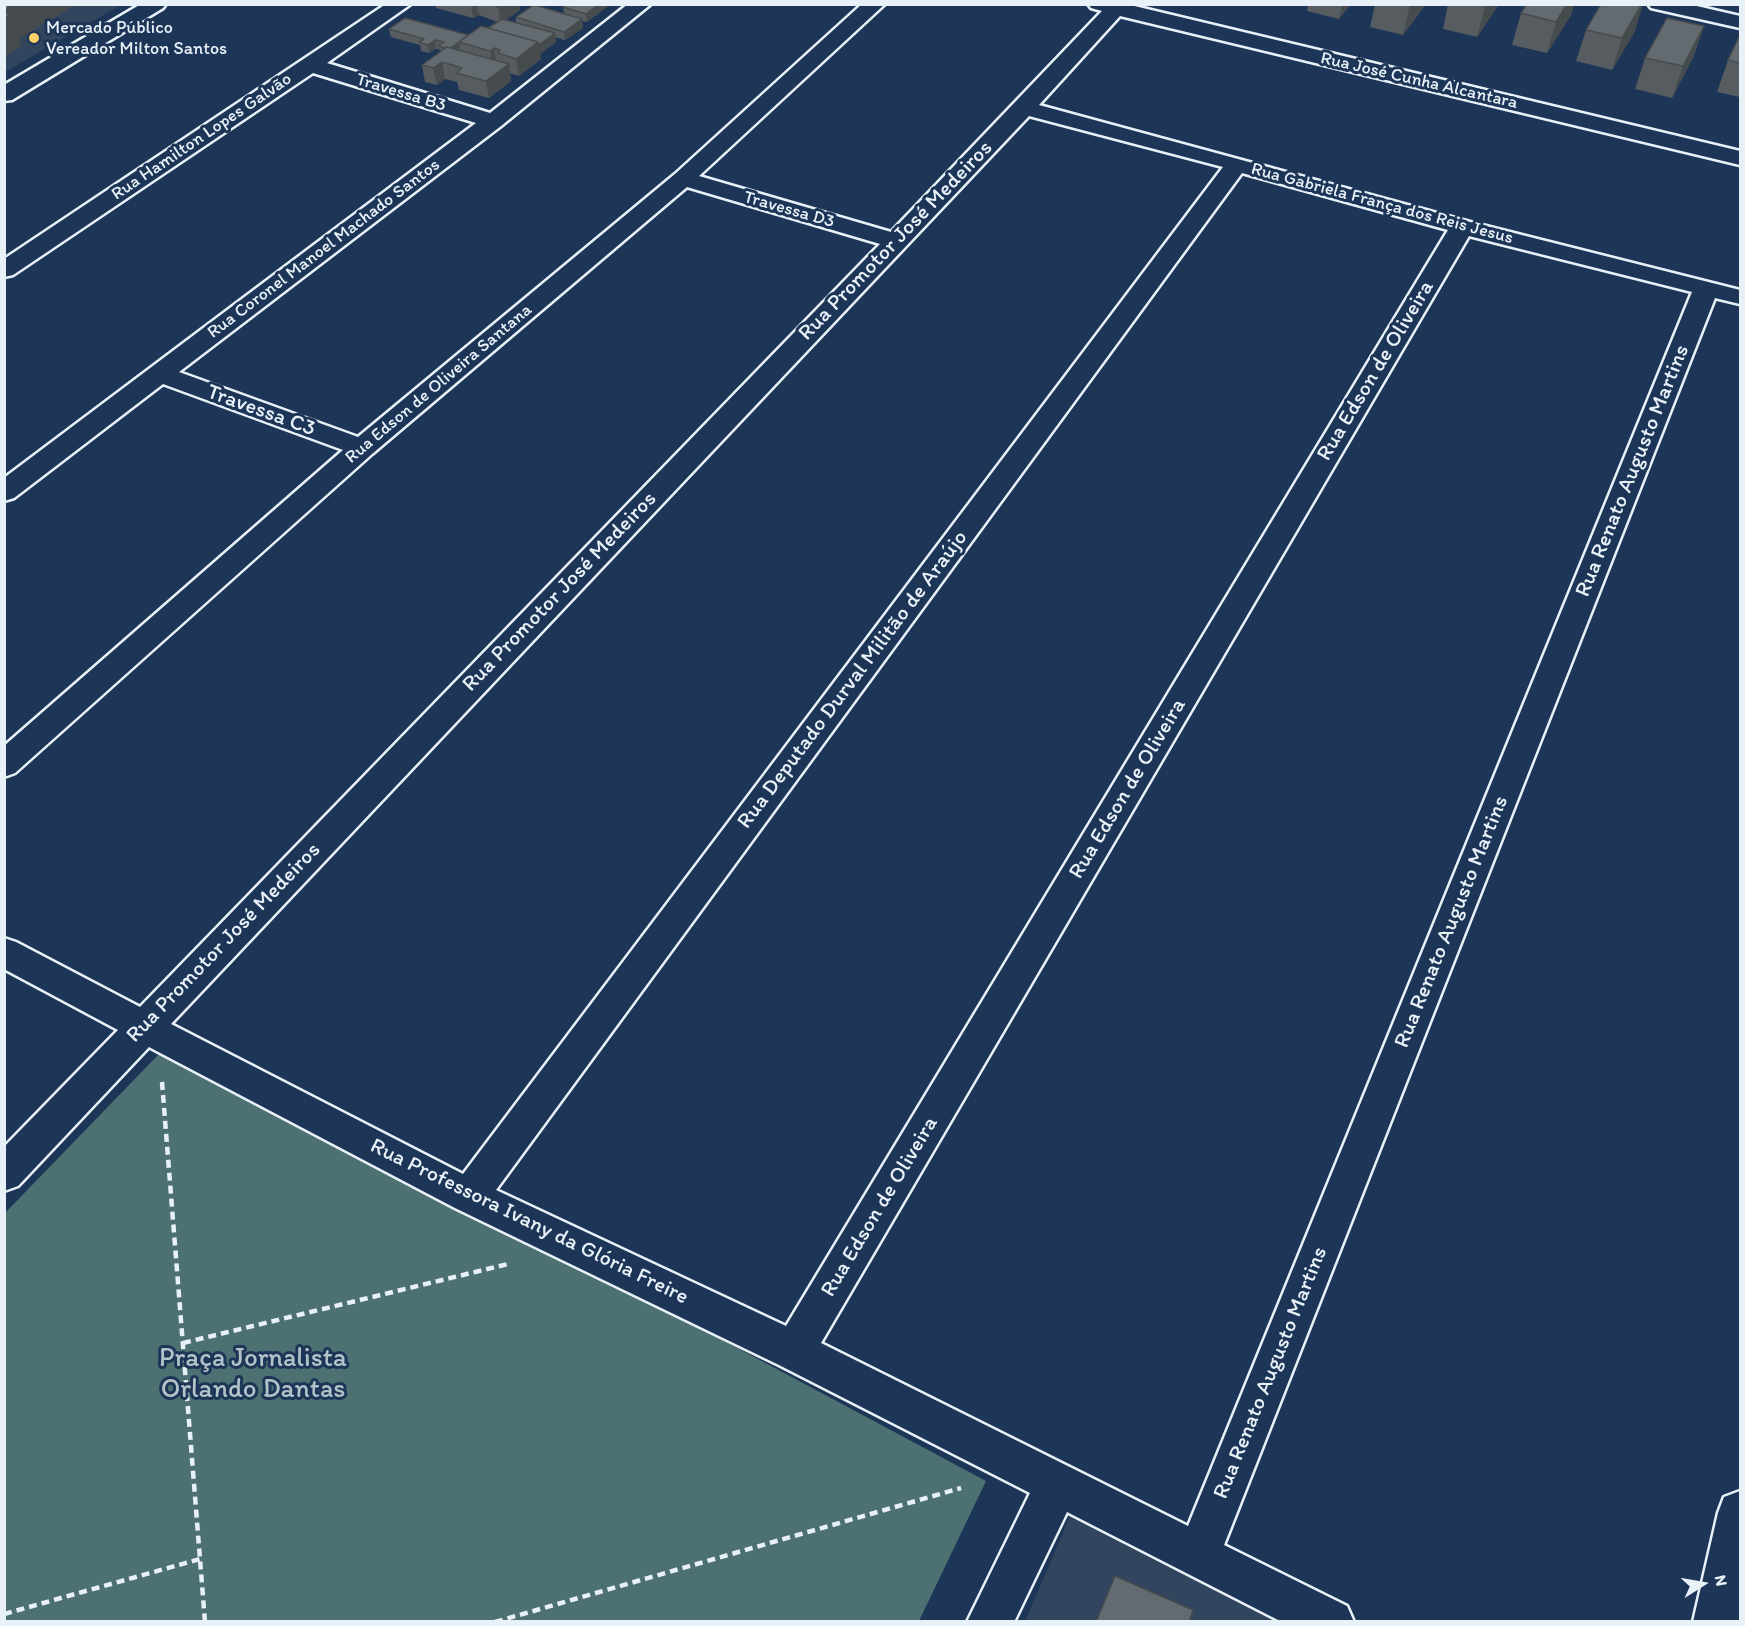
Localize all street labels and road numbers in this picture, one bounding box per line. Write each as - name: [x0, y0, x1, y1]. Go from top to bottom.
- street label: Rua José Cunha Alcantara: [1318, 48, 1520, 114]
- street label: Rua Hamilton Lopes Galvão: [108, 69, 296, 205]
- street label: Travessa B3: [353, 69, 449, 117]
- street label: Rua Promotor José Medeiros: [793, 135, 999, 347]
- street label: Rua Coronel Manoel Machado Santos: [203, 154, 445, 344]
- street label: Rua Gabriela França dos Reis Jesus: [1249, 159, 1515, 249]
- street label: Travessa D3: [741, 187, 837, 233]
- street label: Rua Edson de Oliveira: [1312, 276, 1440, 466]
- street label: Rua Edson de Oliveira Santana: [341, 300, 537, 468]
- street label: Rua Renato Augusto Martins: [1570, 341, 1696, 601]
- street label: Travessa C3: [203, 379, 319, 443]
- street label: Rua Promotor José Medeiros: [457, 486, 663, 698]
- street label: Rua Deputado Durval Militão de Araújo: [732, 526, 974, 834]
- street label: Rua Edson de Oliveira: [1064, 694, 1192, 884]
- street label: Rua Renato Augusto Martins: [1389, 792, 1515, 1052]
- street label: Rua Promotor José Medeiros: [121, 837, 327, 1049]
- street label: Rua Edson de Oliveira: [816, 1112, 944, 1302]
- street label: Rua Professora Ivany da Glória Freire: [366, 1133, 692, 1311]
- street label: Rua Renato Augusto Martins: [1208, 1243, 1334, 1503]

